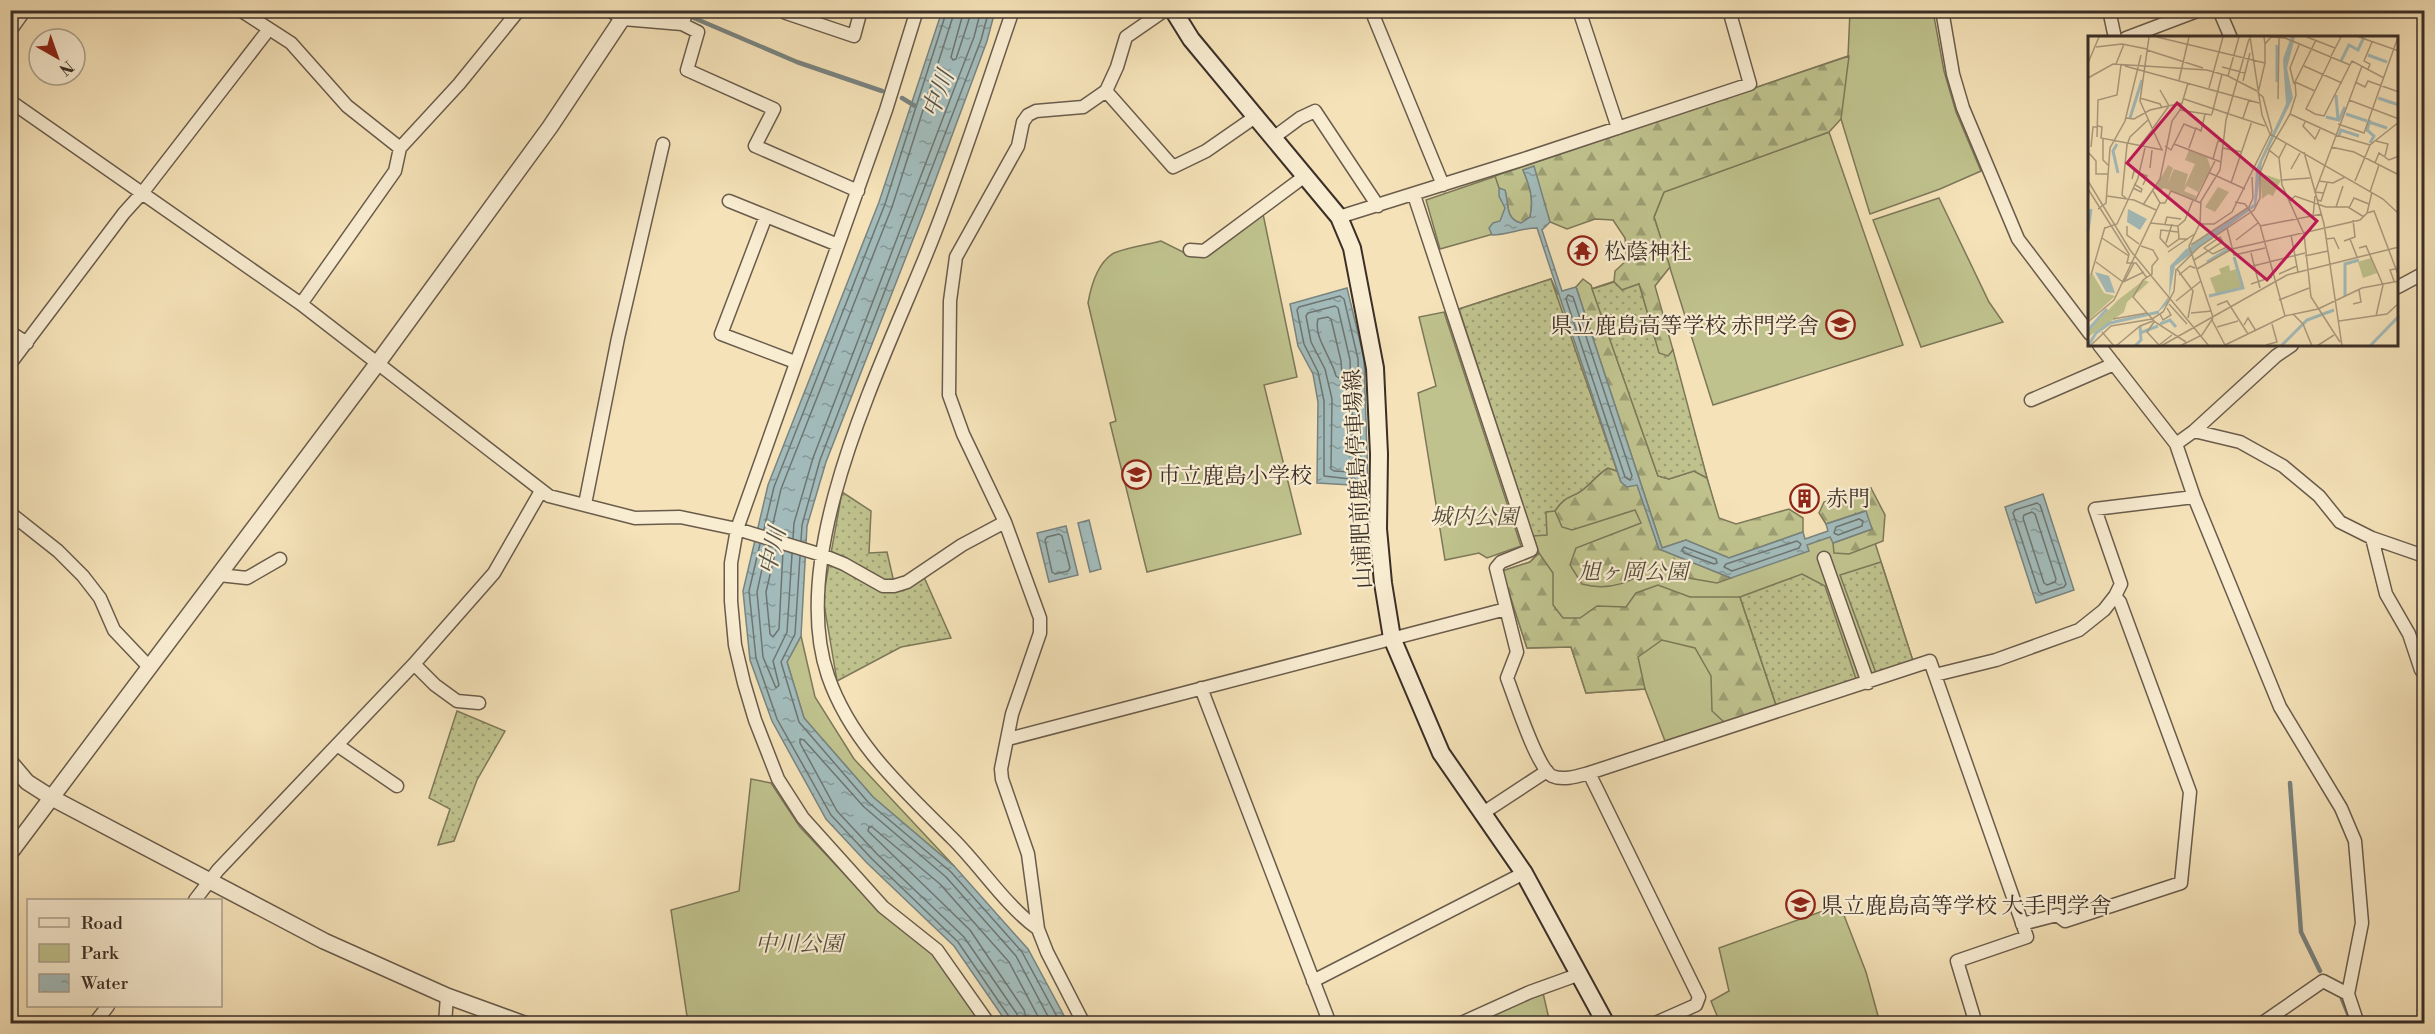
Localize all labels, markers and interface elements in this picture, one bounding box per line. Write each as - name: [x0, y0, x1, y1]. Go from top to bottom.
- north arrow: [27, 27, 87, 87]
- inset map: [2088, 36, 2399, 346]
- text: N: [54, 56, 77, 80]
- water label: 中川: [916, 64, 963, 122]
- temple icon: 松蔭神社: [1567, 235, 1599, 267]
- place label: 松蔭神社: [1604, 239, 1692, 266]
- school or university icon: 県立鹿島高等学校 赤門学舎: [1824, 309, 1856, 341]
- place label: 県立鹿島高等学校 赤門学舎: [1550, 313, 1819, 340]
- street label: 山浦肥前鹿島停車場線: [1339, 368, 1378, 589]
- school or university icon: 市立鹿島小学校: [1121, 459, 1153, 491]
- place label: 市立鹿島小学校: [1158, 463, 1312, 490]
- building icon: 赤門: [1789, 482, 1821, 514]
- place label: 赤門: [1826, 486, 1870, 513]
- park label: 城内公園: [1430, 504, 1521, 531]
- water label: 中川: [753, 521, 794, 578]
- park label: 旭ヶ岡公園: [1578, 559, 1691, 586]
- school or university icon: 県立鹿島高等学校 大手門学舎: [1784, 889, 1816, 921]
- place label: 県立鹿島高等学校 大手門学舎: [1821, 893, 2112, 920]
- legend: [27, 899, 222, 1007]
- text: Road: [81, 912, 124, 935]
- park label: 中川公園: [755, 931, 846, 958]
- text: Park: [81, 942, 120, 965]
- text: Water: [80, 972, 129, 995]

